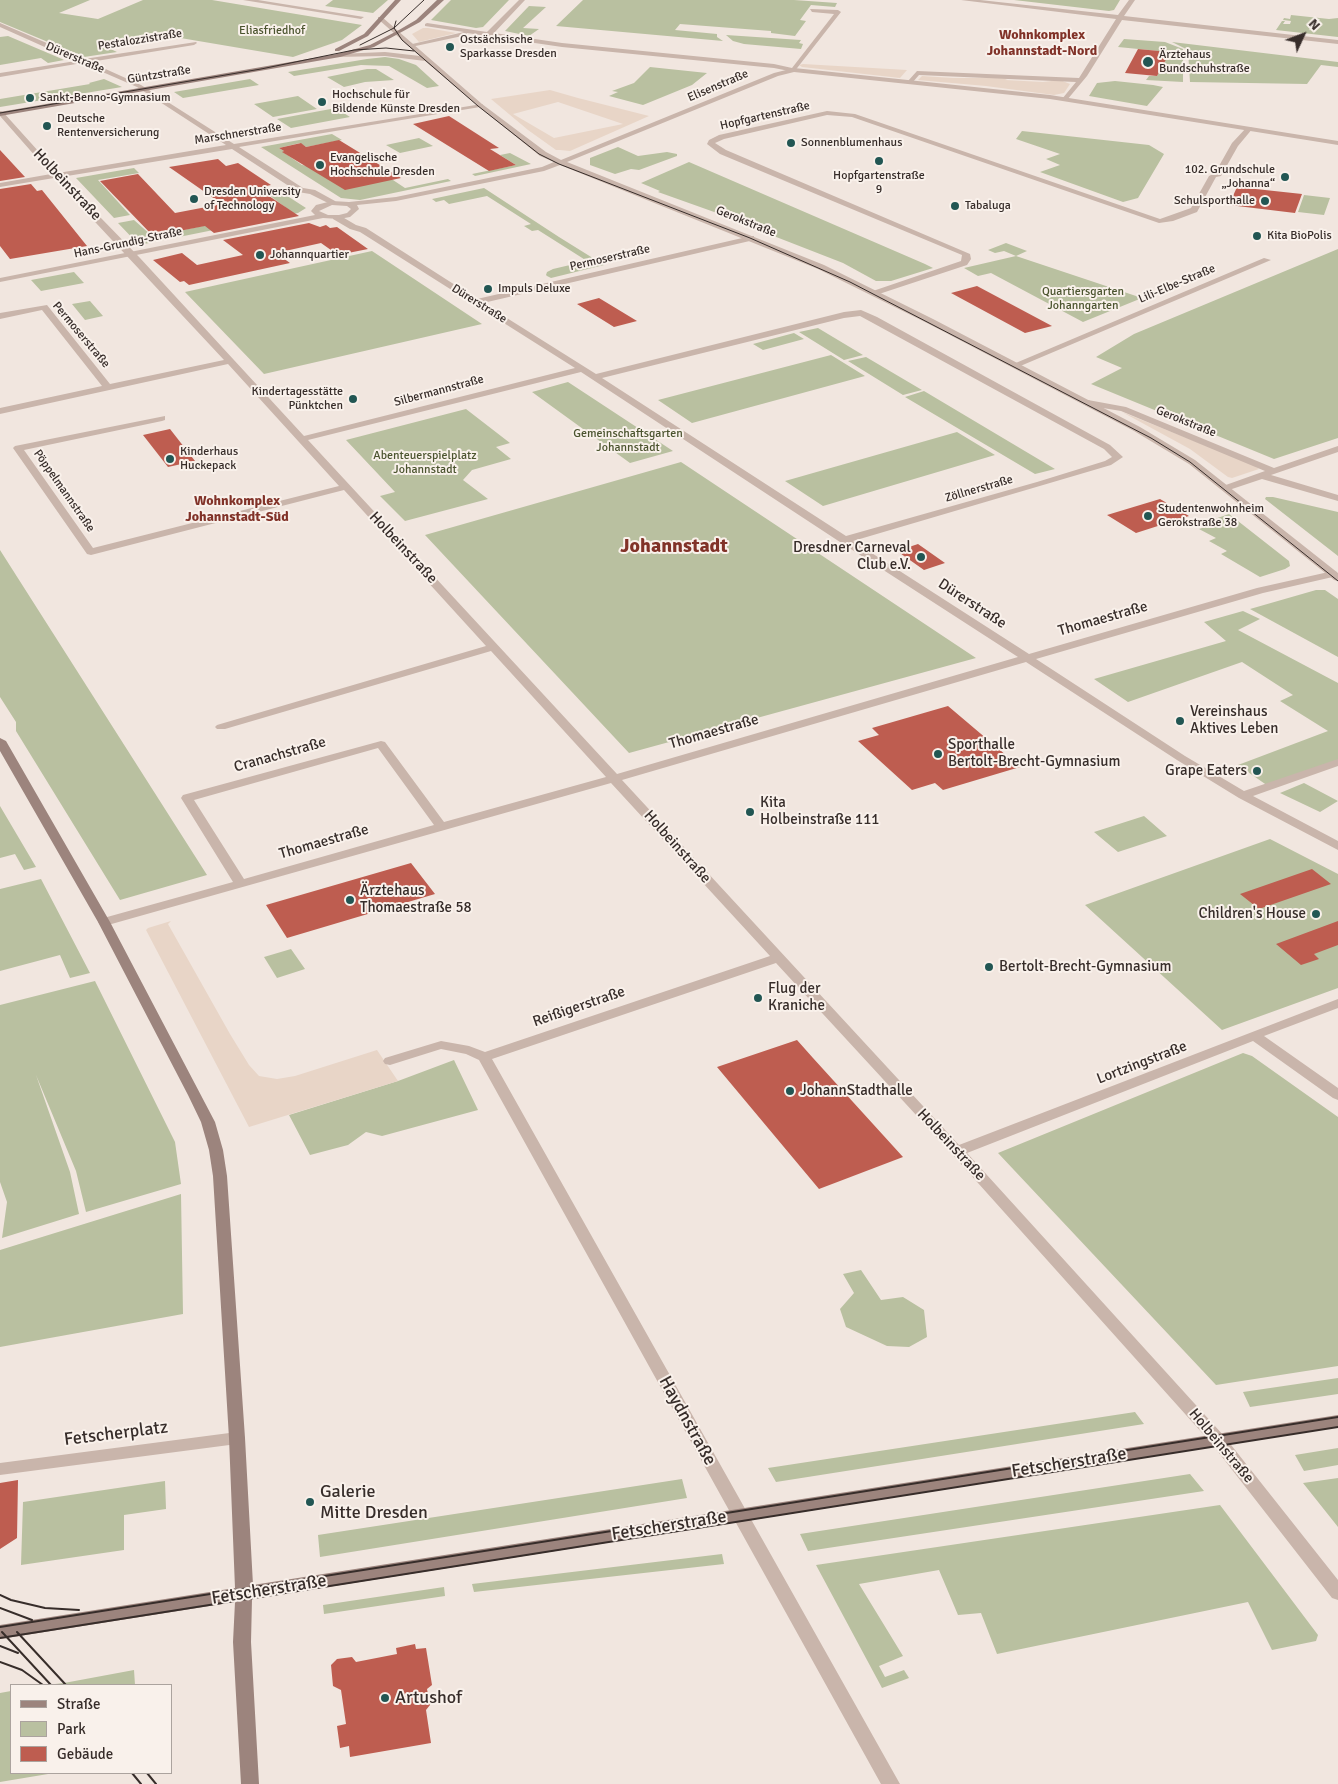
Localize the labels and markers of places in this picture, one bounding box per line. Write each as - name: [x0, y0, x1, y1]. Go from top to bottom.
- place label: Ostsächsische Sparkasse Dresden: [460, 33, 557, 61]
- marker: Ostsächsische Sparkasse Dresden: [444, 41, 456, 53]
- place label: Ärztehaus Bundschuhstraße: [1159, 48, 1250, 76]
- marker: Ärztehaus Bundschuhstraße: [1141, 55, 1155, 69]
- place label: Hochschule für Bildende Künste Dresden: [332, 88, 460, 116]
- place label: Sankt-Benno-Gymnasium: [40, 91, 171, 105]
- marker: Sankt-Benno-Gymnasium: [24, 92, 36, 104]
- marker: Hochschule für Bildende Künste Dresden: [316, 96, 328, 108]
- place label: Deutsche Rentenversicherung: [57, 112, 159, 140]
- marker: Deutsche Rentenversicherung: [41, 120, 53, 132]
- place label: Sonnenblumenhaus: [801, 136, 902, 150]
- marker: Sonnenblumenhaus: [785, 137, 797, 149]
- place label: Evangelische Hochschule Dresden: [330, 151, 435, 179]
- marker: Hopfgartenstraße 9: [873, 155, 885, 167]
- marker: Evangelische Hochschule Dresden: [314, 159, 326, 171]
- place label: 102. Grundschule „Johanna“: [1185, 163, 1275, 191]
- place label: Hopfgartenstraße 9: [833, 169, 925, 197]
- marker: 102. Grundschule „Johanna“: [1279, 171, 1291, 183]
- place label: Dresden University of Technology: [204, 185, 301, 213]
- marker: Dresden University of Technology: [188, 193, 200, 205]
- place label: Schulsporthalle: [1174, 194, 1255, 208]
- marker: Schulsporthalle: [1259, 195, 1271, 207]
- place label: Tabaluga: [965, 199, 1011, 213]
- marker: Tabaluga: [949, 200, 961, 212]
- place label: Kita BioPolis: [1267, 229, 1332, 243]
- marker: Kita BioPolis: [1251, 230, 1263, 242]
- place label: Johannquartier: [270, 248, 349, 262]
- marker: Johannquartier: [254, 249, 266, 261]
- place label: Impuls Deluxe: [498, 282, 570, 296]
- marker: Impuls Deluxe: [482, 283, 494, 295]
- place label: Kindertagesstätte Pünktchen: [251, 385, 343, 413]
- marker: Kindertagesstätte Pünktchen: [347, 393, 359, 405]
- place label: Kinderhaus Huckepack: [180, 445, 238, 473]
- marker: Kinderhaus Huckepack: [164, 453, 176, 465]
- place label: Studentenwohnheim Gerokstraße 38: [1158, 502, 1264, 530]
- marker: Studentenwohnheim Gerokstraße 38: [1142, 510, 1154, 522]
- place label: Dresdner Carneval Club e.V.: [793, 539, 911, 574]
- marker: Dresdner Carneval Club e.V.: [915, 551, 927, 563]
- place label: Vereinshaus Aktives Leben: [1190, 703, 1279, 738]
- marker: Vereinshaus Aktives Leben: [1174, 715, 1186, 727]
- place label: Sporthalle Bertolt-Brecht-Gymnasium: [948, 736, 1120, 771]
- marker: Sporthalle Bertolt-Brecht-Gymnasium: [932, 748, 944, 760]
- place label: Grape Eaters: [1165, 762, 1247, 780]
- marker: Grape Eaters: [1251, 765, 1263, 777]
- place label: Kita Holbeinstraße 111: [760, 794, 879, 829]
- marker: Kita Holbeinstraße 111: [744, 806, 756, 818]
- place label: Ärztehaus Thomaestraße 58: [360, 882, 472, 917]
- marker: Ärztehaus Thomaestraße 58: [344, 894, 356, 906]
- place label: Children's House: [1198, 905, 1306, 923]
- marker: Children's House: [1310, 908, 1322, 920]
- place label: Bertolt-Brecht-Gymnasium: [999, 958, 1171, 976]
- marker: Bertolt-Brecht-Gymnasium: [983, 961, 995, 973]
- place label: Flug der Kraniche: [768, 980, 825, 1015]
- marker: Flug der Kraniche: [752, 992, 764, 1004]
- place label: JohannStadthalle: [800, 1082, 913, 1100]
- marker: JohannStadthalle: [784, 1085, 796, 1097]
- place label: Galerie Mitte Dresden: [320, 1481, 428, 1524]
- marker: Galerie Mitte Dresden: [304, 1496, 316, 1508]
- place label: Artushof: [395, 1687, 462, 1709]
- marker: Artushof: [379, 1692, 391, 1704]

